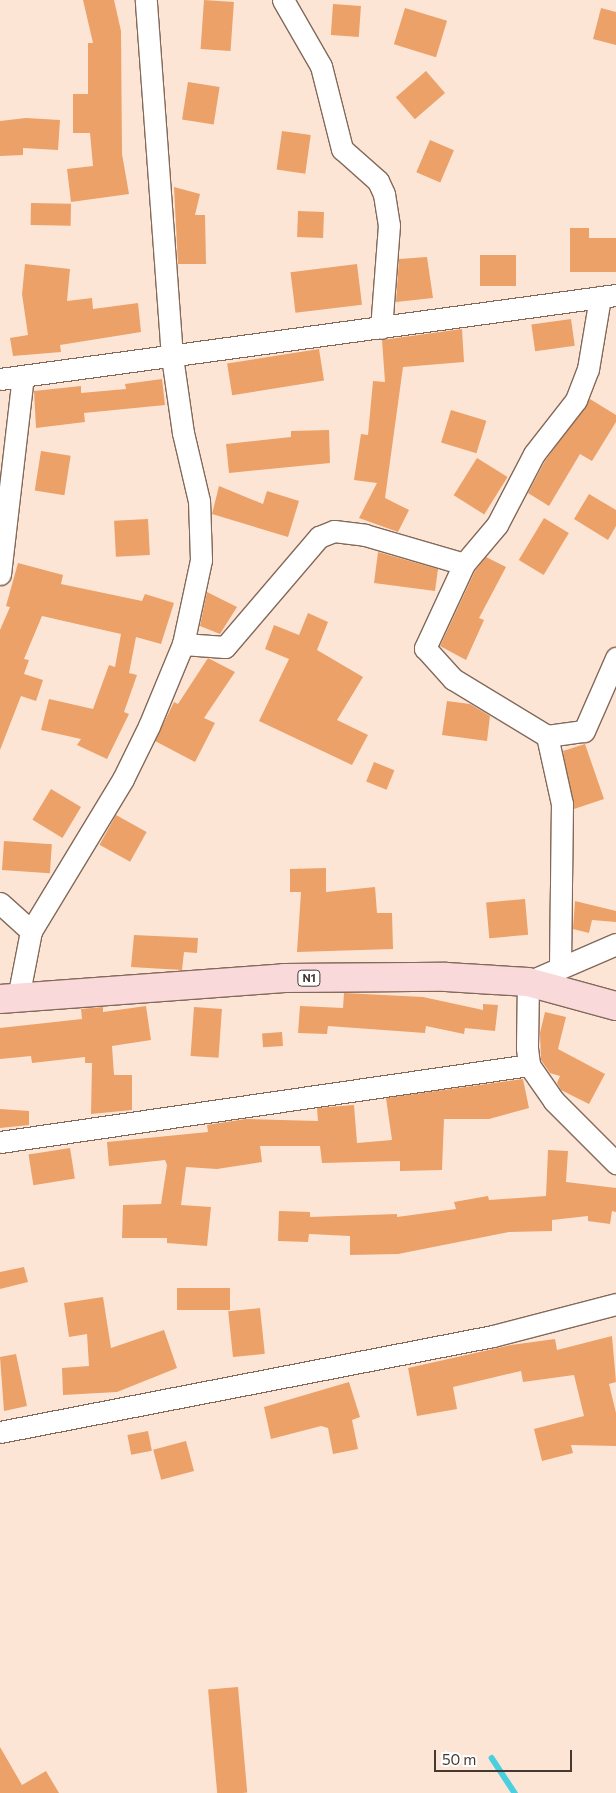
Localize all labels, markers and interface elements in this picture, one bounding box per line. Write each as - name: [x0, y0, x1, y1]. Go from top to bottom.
- road number: N1: [296, 970, 322, 986]
- scale bar: [436, 1740, 574, 1772]
- text: 50 m: [442, 1750, 476, 1768]

